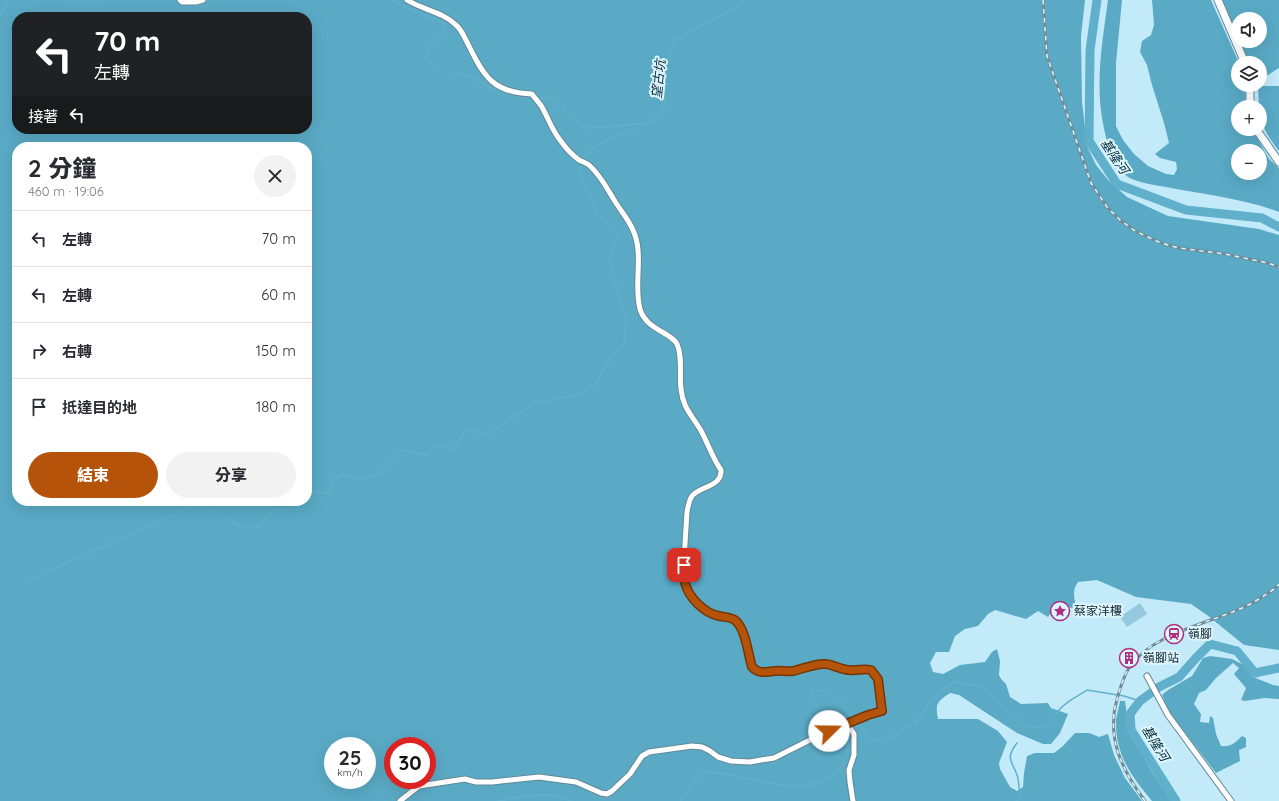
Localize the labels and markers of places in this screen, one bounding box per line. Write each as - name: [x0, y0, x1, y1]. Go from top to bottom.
- pin: [667, 548, 701, 582]
- place icon: 蔡家洋樓: [1049, 600, 1071, 622]
- place label: 蔡家洋樓: [1074, 603, 1122, 618]
- station icon: 嶺腳: [1163, 623, 1185, 645]
- place label: 嶺腳: [1188, 626, 1212, 641]
- building icon: 嶺腳站: [1118, 647, 1140, 669]
- place label: 嶺腳站: [1143, 650, 1179, 665]

